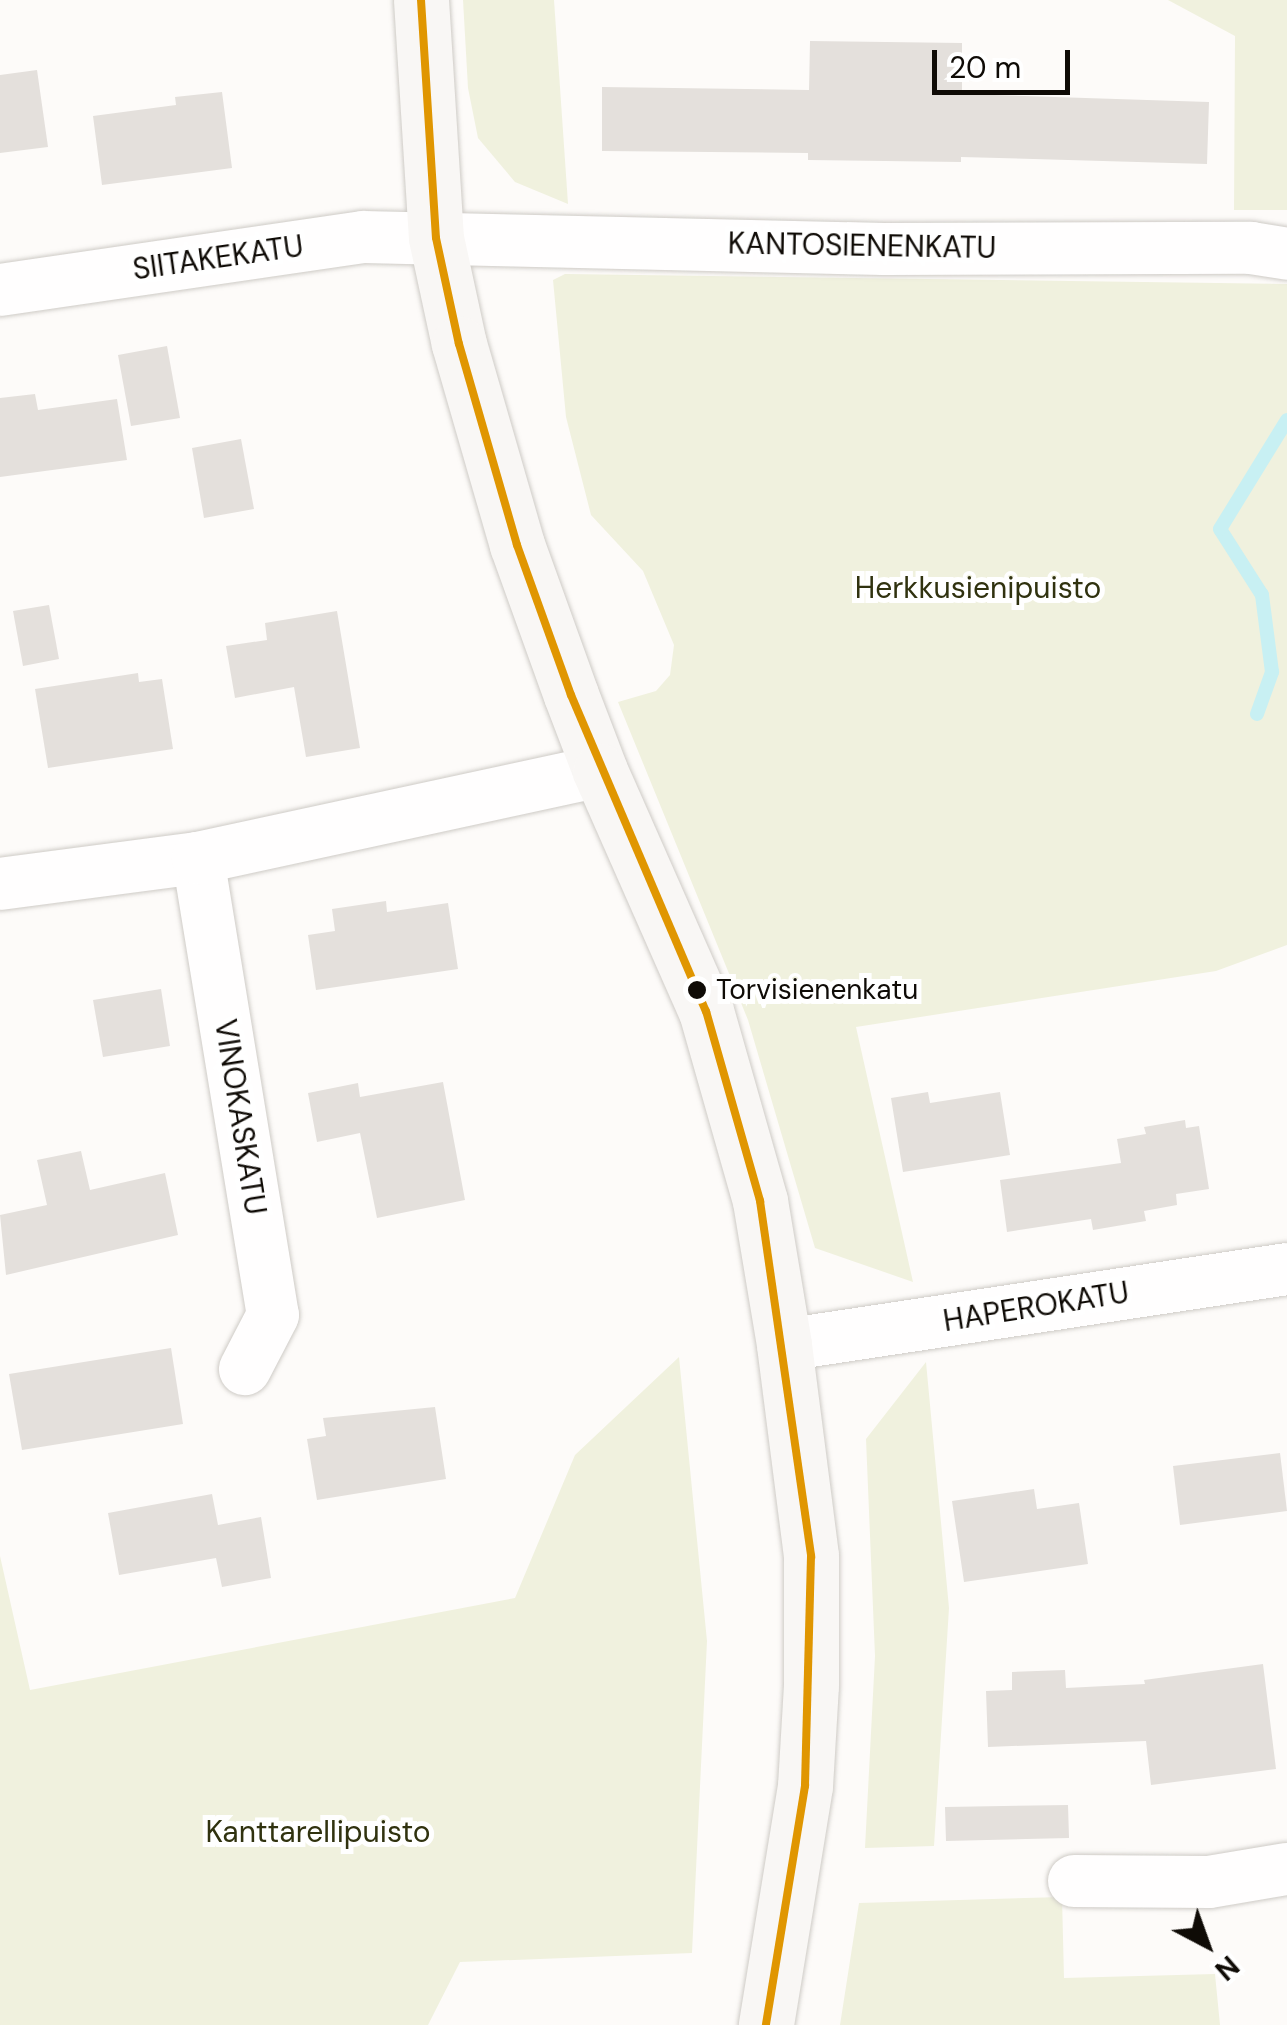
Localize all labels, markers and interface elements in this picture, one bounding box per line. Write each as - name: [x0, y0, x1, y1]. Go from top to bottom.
- scale bar: [937, 30, 1074, 92]
- text: 20 m: [949, 48, 1021, 87]
- street label: KANTOSIENENKATU: [727, 226, 997, 266]
- street label: SIITAKEKATU: [130, 228, 306, 288]
- park label: Herkkusienipuisto: [855, 570, 1101, 606]
- place label: Torvisienenkatu: [716, 973, 918, 1007]
- marker: Torvisienenkatu: [687, 980, 707, 1000]
- street label: VINOKASKATU: [207, 1017, 273, 1217]
- street label: HAPEROKATU: [941, 1275, 1131, 1339]
- park label: Kanttarellipuisto: [205, 1814, 431, 1850]
- north arrow: [1157, 1895, 1257, 1995]
- text: N: [1207, 1947, 1247, 1989]

